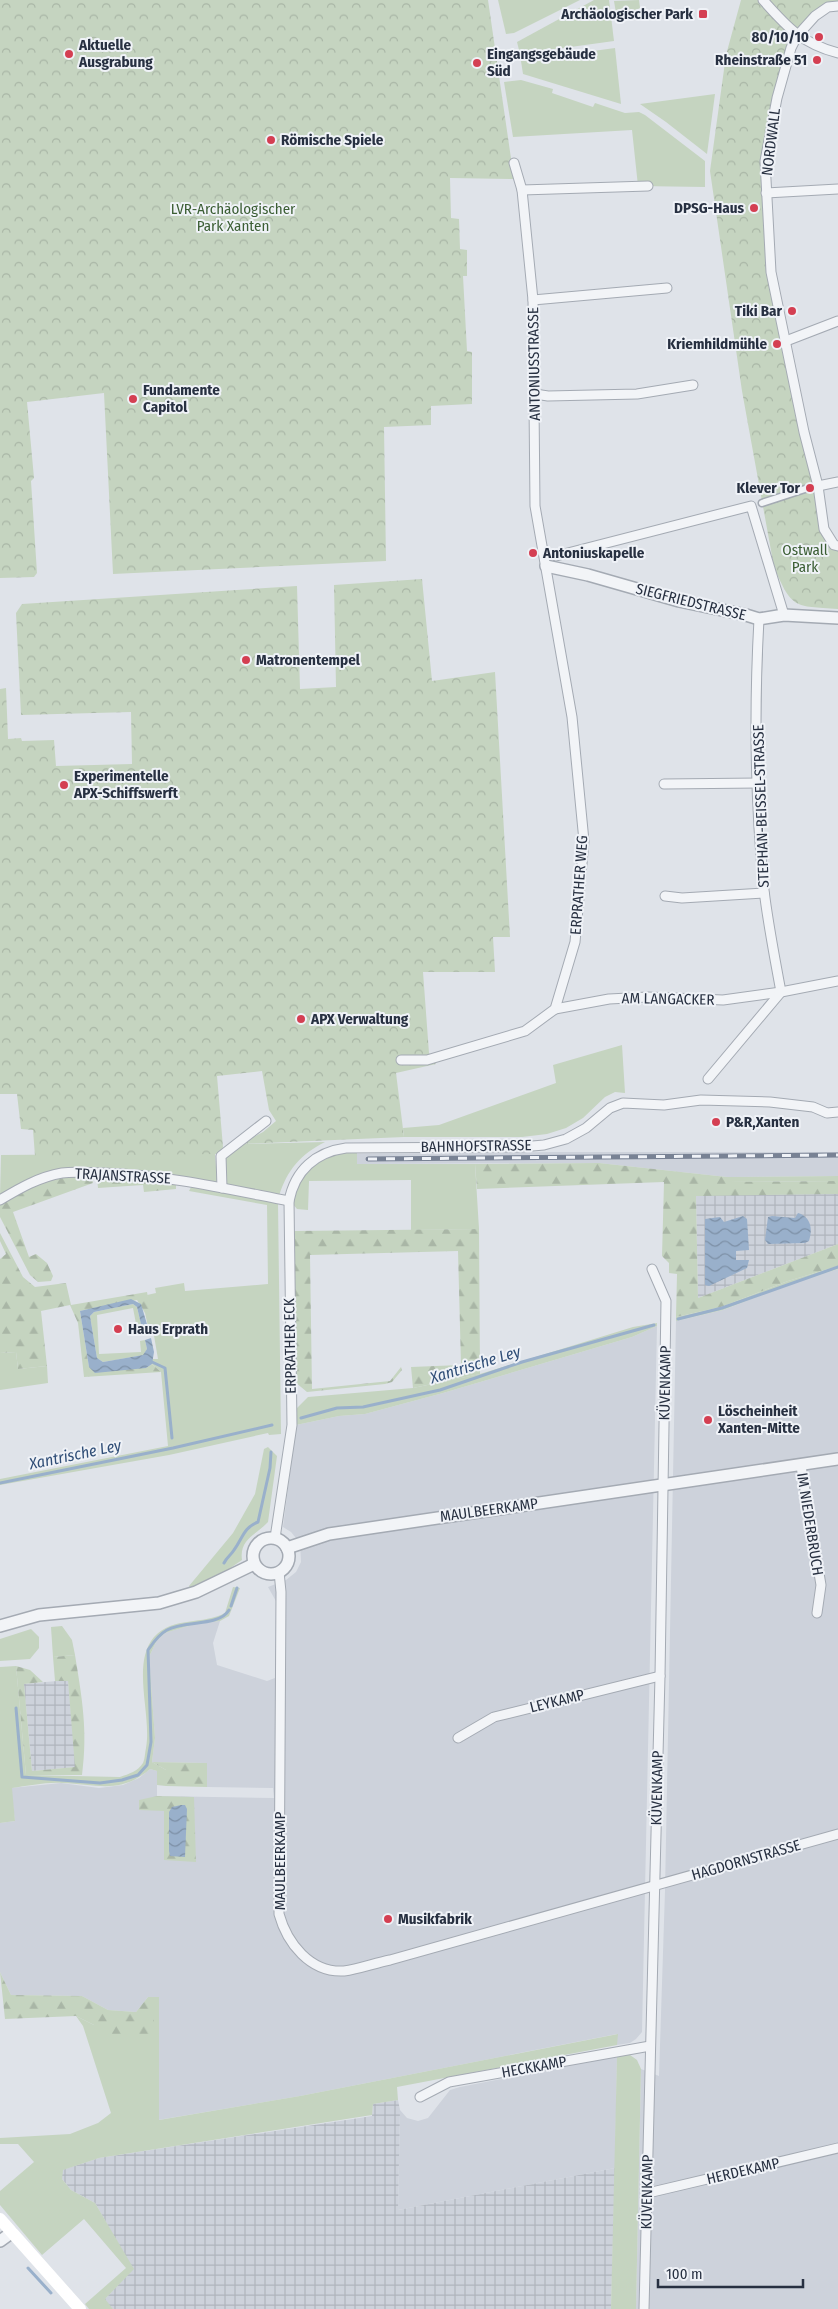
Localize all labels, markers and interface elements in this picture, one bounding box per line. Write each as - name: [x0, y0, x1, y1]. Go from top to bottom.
- place label: Archäologischer Park: [560, 5, 693, 23]
- marker: Archäologischer Park: [697, 8, 709, 20]
- place label: 80/10/10: [752, 28, 809, 46]
- marker: 80/10/10: [813, 31, 825, 43]
- place label: Aktuelle Ausgrabung: [78, 36, 153, 71]
- place label: Eingangsgebäude Süd: [487, 45, 596, 80]
- marker: Aktuelle Ausgrabung: [63, 48, 75, 60]
- place label: Rheinstraße 51: [715, 51, 807, 69]
- marker: Rheinstraße 51: [811, 54, 823, 66]
- marker: Eingangsgebäude Süd: [471, 57, 483, 69]
- street label: NORDWALL: [758, 107, 784, 177]
- place label: Römische Spiele: [281, 131, 384, 149]
- marker: Römische Spiele: [265, 134, 277, 146]
- place label: DPSG-Haus: [674, 199, 744, 217]
- park label: LVR-Archäologischer Park Xanten: [171, 200, 296, 235]
- marker: DPSG-Haus: [748, 202, 760, 214]
- place label: Tiki Bar: [735, 302, 782, 320]
- marker: Tiki Bar: [786, 305, 798, 317]
- street label: ANTONIUSSTRASSE: [524, 307, 544, 421]
- place label: Kriemhildmühle: [667, 335, 767, 353]
- marker: Kriemhildmühle: [771, 338, 783, 350]
- place label: Fundamente Capitol: [143, 381, 220, 416]
- marker: Fundamente Capitol: [127, 393, 139, 405]
- place label: Klever Tor: [737, 479, 801, 497]
- marker: Klever Tor: [804, 482, 816, 494]
- park label: Ostwall Park: [782, 541, 828, 576]
- place label: Antoniuskapelle: [542, 544, 645, 562]
- marker: Antoniuskapelle: [527, 547, 539, 559]
- street label: SIEGFRIEDSTRASSE: [634, 580, 748, 624]
- place label: Matronentempel: [256, 651, 361, 669]
- marker: Matronentempel: [240, 654, 252, 666]
- street label: STEPHAN-BEISSEL-STRASSE: [749, 724, 773, 888]
- place label: Experimentelle APX-Schiffswerft: [73, 767, 179, 802]
- marker: Experimentelle APX-Schiffswerft: [58, 779, 70, 791]
- street label: ERPRATHER WEG: [567, 835, 591, 935]
- street label: AM LANGACKER: [621, 989, 715, 1009]
- place label: APX Verwaltung: [310, 1010, 409, 1028]
- marker: APX Verwaltung: [295, 1013, 307, 1025]
- place label: P&R,Xanten: [726, 1113, 799, 1131]
- marker: P&R,Xanten: [710, 1116, 722, 1128]
- street label: BAHNHOFSTRASSE: [420, 1136, 532, 1156]
- street label: TRAJANSTRASSE: [75, 1165, 171, 1187]
- street label: ERPRATHER ECK: [280, 1298, 300, 1394]
- place label: Haus Erprath: [128, 1320, 208, 1338]
- marker: Haus Erprath: [112, 1323, 124, 1335]
- water label: Xantrische Ley: [427, 1341, 523, 1388]
- street label: KÜVENKAMP: [655, 1345, 675, 1421]
- place label: Löscheinheit Xanten-Mitte: [717, 1402, 800, 1437]
- marker: Löscheinheit Xanten-Mitte: [702, 1414, 714, 1426]
- water label: Xantrische Ley: [26, 1435, 124, 1474]
- street label: IM NIEDERBRUCH: [793, 1471, 827, 1577]
- street label: MAULBEERKAMP: [439, 1494, 539, 1526]
- street label: LEYKAMP: [528, 1686, 586, 1716]
- street label: KÜVENKAMP: [647, 1750, 667, 1826]
- street label: MAULBEERKAMP: [271, 1812, 289, 1910]
- street label: HAGDORNSTRASSE: [689, 1836, 803, 1884]
- place label: Musikfabrik: [398, 1910, 472, 1928]
- marker: Musikfabrik: [382, 1913, 394, 1925]
- street label: HECKKAMP: [500, 2052, 568, 2082]
- street label: KÜVENKAMP: [637, 2154, 657, 2230]
- street label: HERDEKAMP: [705, 2154, 781, 2188]
- scale bar: [658, 2256, 803, 2288]
- text: 100 m: [666, 2265, 703, 2283]

